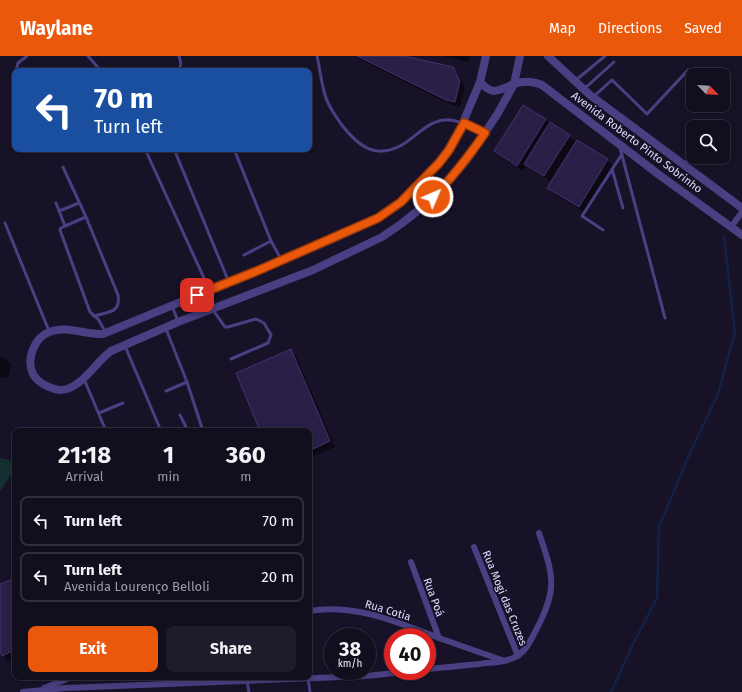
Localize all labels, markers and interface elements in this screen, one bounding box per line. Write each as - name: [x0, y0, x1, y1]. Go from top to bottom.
- text: Waylane: [20, 17, 93, 40]
- text: Map: [549, 20, 576, 37]
- text: Directions: [598, 20, 662, 37]
- text: Saved: [684, 20, 722, 37]
- north arrow: [686, 68, 730, 112]
- map controls: [686, 68, 730, 164]
- text: 70 m: [94, 82, 153, 115]
- icon: left: [28, 84, 80, 136]
- street label: Avenida Roberto Pinto Sobrinho: [569, 89, 705, 196]
- text: Turn left: [94, 116, 163, 138]
- button: search: [686, 120, 730, 164]
- position arrow: [412, 176, 454, 218]
- pin: [180, 278, 214, 312]
- icon: arrive: [186, 284, 208, 306]
- text: 21:18: [58, 441, 111, 469]
- text: 1: [163, 441, 174, 469]
- text: 360: [226, 441, 266, 469]
- text: Arrival: [66, 469, 104, 484]
- text: min: [157, 469, 180, 484]
- text: m: [240, 469, 251, 484]
- icon: left: [30, 510, 52, 532]
- text: Turn left: [64, 512, 122, 530]
- text: 70 m: [262, 512, 294, 530]
- street label: Rua Mogi das Cruzes: [479, 549, 530, 648]
- text: Turn left: [64, 561, 122, 579]
- icon: left: [30, 566, 52, 588]
- text: 20 m: [261, 568, 294, 586]
- street label: Rua Poá: [421, 576, 447, 618]
- text: Avenida Lourenço Belloli: [64, 579, 210, 594]
- street label: Rua Cotia: [363, 597, 412, 624]
- button: Exit: [28, 626, 158, 672]
- button: Share: [166, 626, 296, 672]
- speed limit sign: 40: [384, 628, 436, 680]
- text: 38: [339, 637, 361, 661]
- text: km/h: [338, 658, 362, 670]

